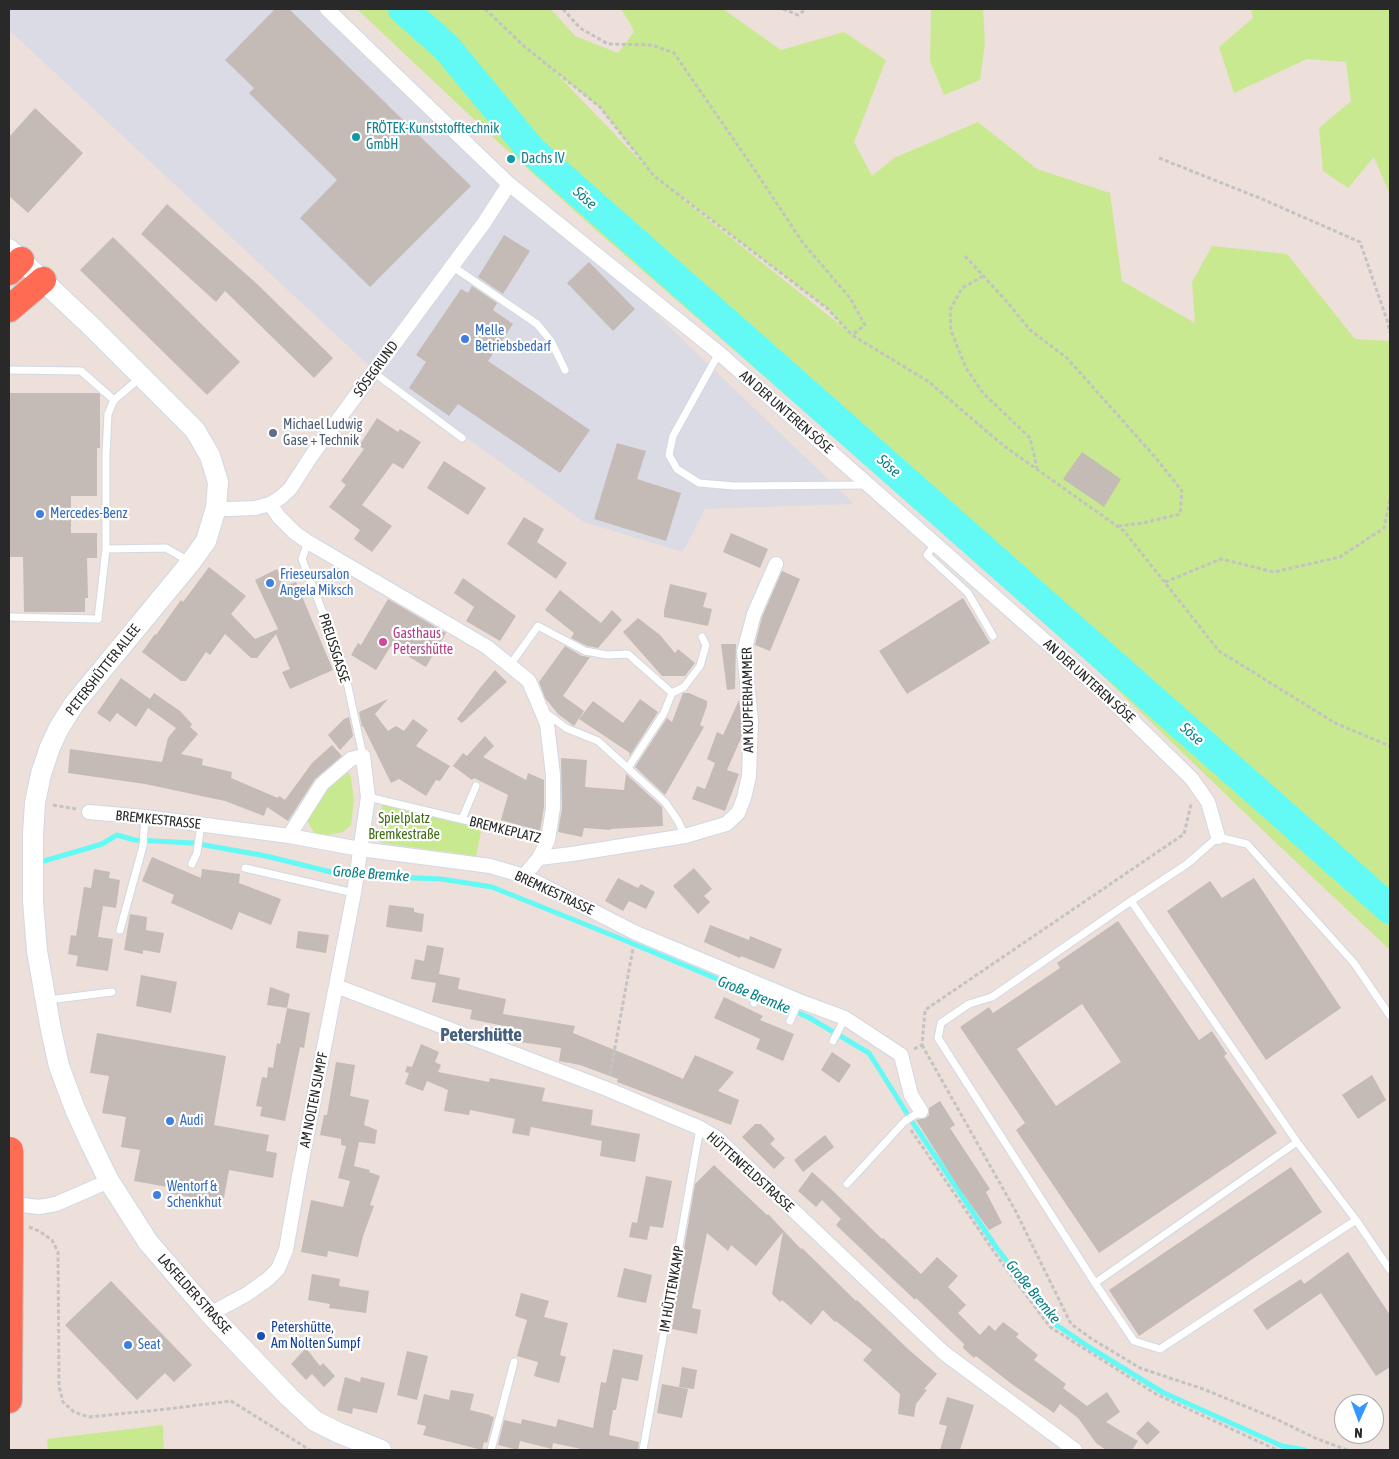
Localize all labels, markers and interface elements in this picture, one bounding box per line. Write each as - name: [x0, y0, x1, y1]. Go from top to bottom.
- place label: FRÖTEK-Kunststofftechnik GmbH: [366, 121, 499, 154]
- marker: FRÖTEK-Kunststofftechnik GmbH: [350, 131, 362, 143]
- place label: Dachs IV: [521, 151, 565, 167]
- marker: Dachs IV: [505, 153, 517, 165]
- water label: Söse: [569, 183, 601, 213]
- place label: Melle Betriebsbedarf: [475, 323, 551, 356]
- marker: Melle Betriebsbedarf: [459, 333, 471, 345]
- street label: SÖSEGRUND: [350, 338, 402, 400]
- street label: AN DER UNTEREN SÖSE: [736, 367, 836, 457]
- place label: Michael Ludwig Gase + Technik: [283, 417, 362, 450]
- marker: Michael Ludwig Gase + Technik: [267, 427, 279, 439]
- water label: Söse: [873, 451, 905, 481]
- place label: Mercedes-Benz: [50, 506, 128, 522]
- marker: Mercedes-Benz: [34, 508, 46, 520]
- place label: Frieseursalon Angela Miksch: [280, 567, 354, 600]
- marker: Frieseursalon Angela Miksch: [264, 577, 276, 589]
- street label: PREUSSGASSE: [315, 611, 353, 685]
- street label: PETERSHÜTTER ALLEE: [62, 621, 144, 719]
- place label: Gasthaus Petershütte: [393, 626, 453, 658]
- street label: AN DER UNTEREN SÖSE: [1040, 635, 1138, 727]
- marker: Gasthaus Petershütte: [377, 636, 389, 648]
- street label: AM KUPFERHAMMER: [739, 647, 757, 753]
- water label: Söse: [1176, 719, 1208, 749]
- street label: BREMKESTRASSE: [115, 807, 201, 833]
- park label: Spielplatz Bremkestraße: [368, 811, 440, 844]
- street label: BREMKEPLATZ: [468, 813, 542, 847]
- water label: Große Bremke: [332, 862, 410, 886]
- street label: BREMKESTRASSE: [512, 867, 596, 919]
- water label: Große Bremke: [715, 972, 793, 1018]
- district label: Petershütte: [440, 1024, 522, 1046]
- street label: AM NOLTEN SUMPF: [296, 1051, 332, 1149]
- place label: Audi: [180, 1113, 203, 1129]
- marker: Audi: [164, 1115, 176, 1127]
- street label: HÜTTENFELDSTRASSE: [703, 1128, 797, 1216]
- place label: Wentorf & Schenkhut: [167, 1179, 222, 1212]
- marker: Wentorf & Schenkhut: [151, 1189, 163, 1201]
- street label: IM HÜTTENKAMP: [656, 1244, 688, 1334]
- street label: LASFELDER STRASSE: [154, 1251, 234, 1337]
- water label: Große Bremke: [1002, 1257, 1064, 1327]
- place label: Petershütte, Am Nolten Sumpf: [271, 1320, 361, 1352]
- marker: Petershütte, Am Nolten Sumpf: [255, 1330, 267, 1342]
- place label: Seat: [138, 1337, 161, 1353]
- marker: Seat: [122, 1339, 134, 1351]
- north arrow: [1334, 1394, 1384, 1444]
- text: N: [1354, 1425, 1363, 1441]

